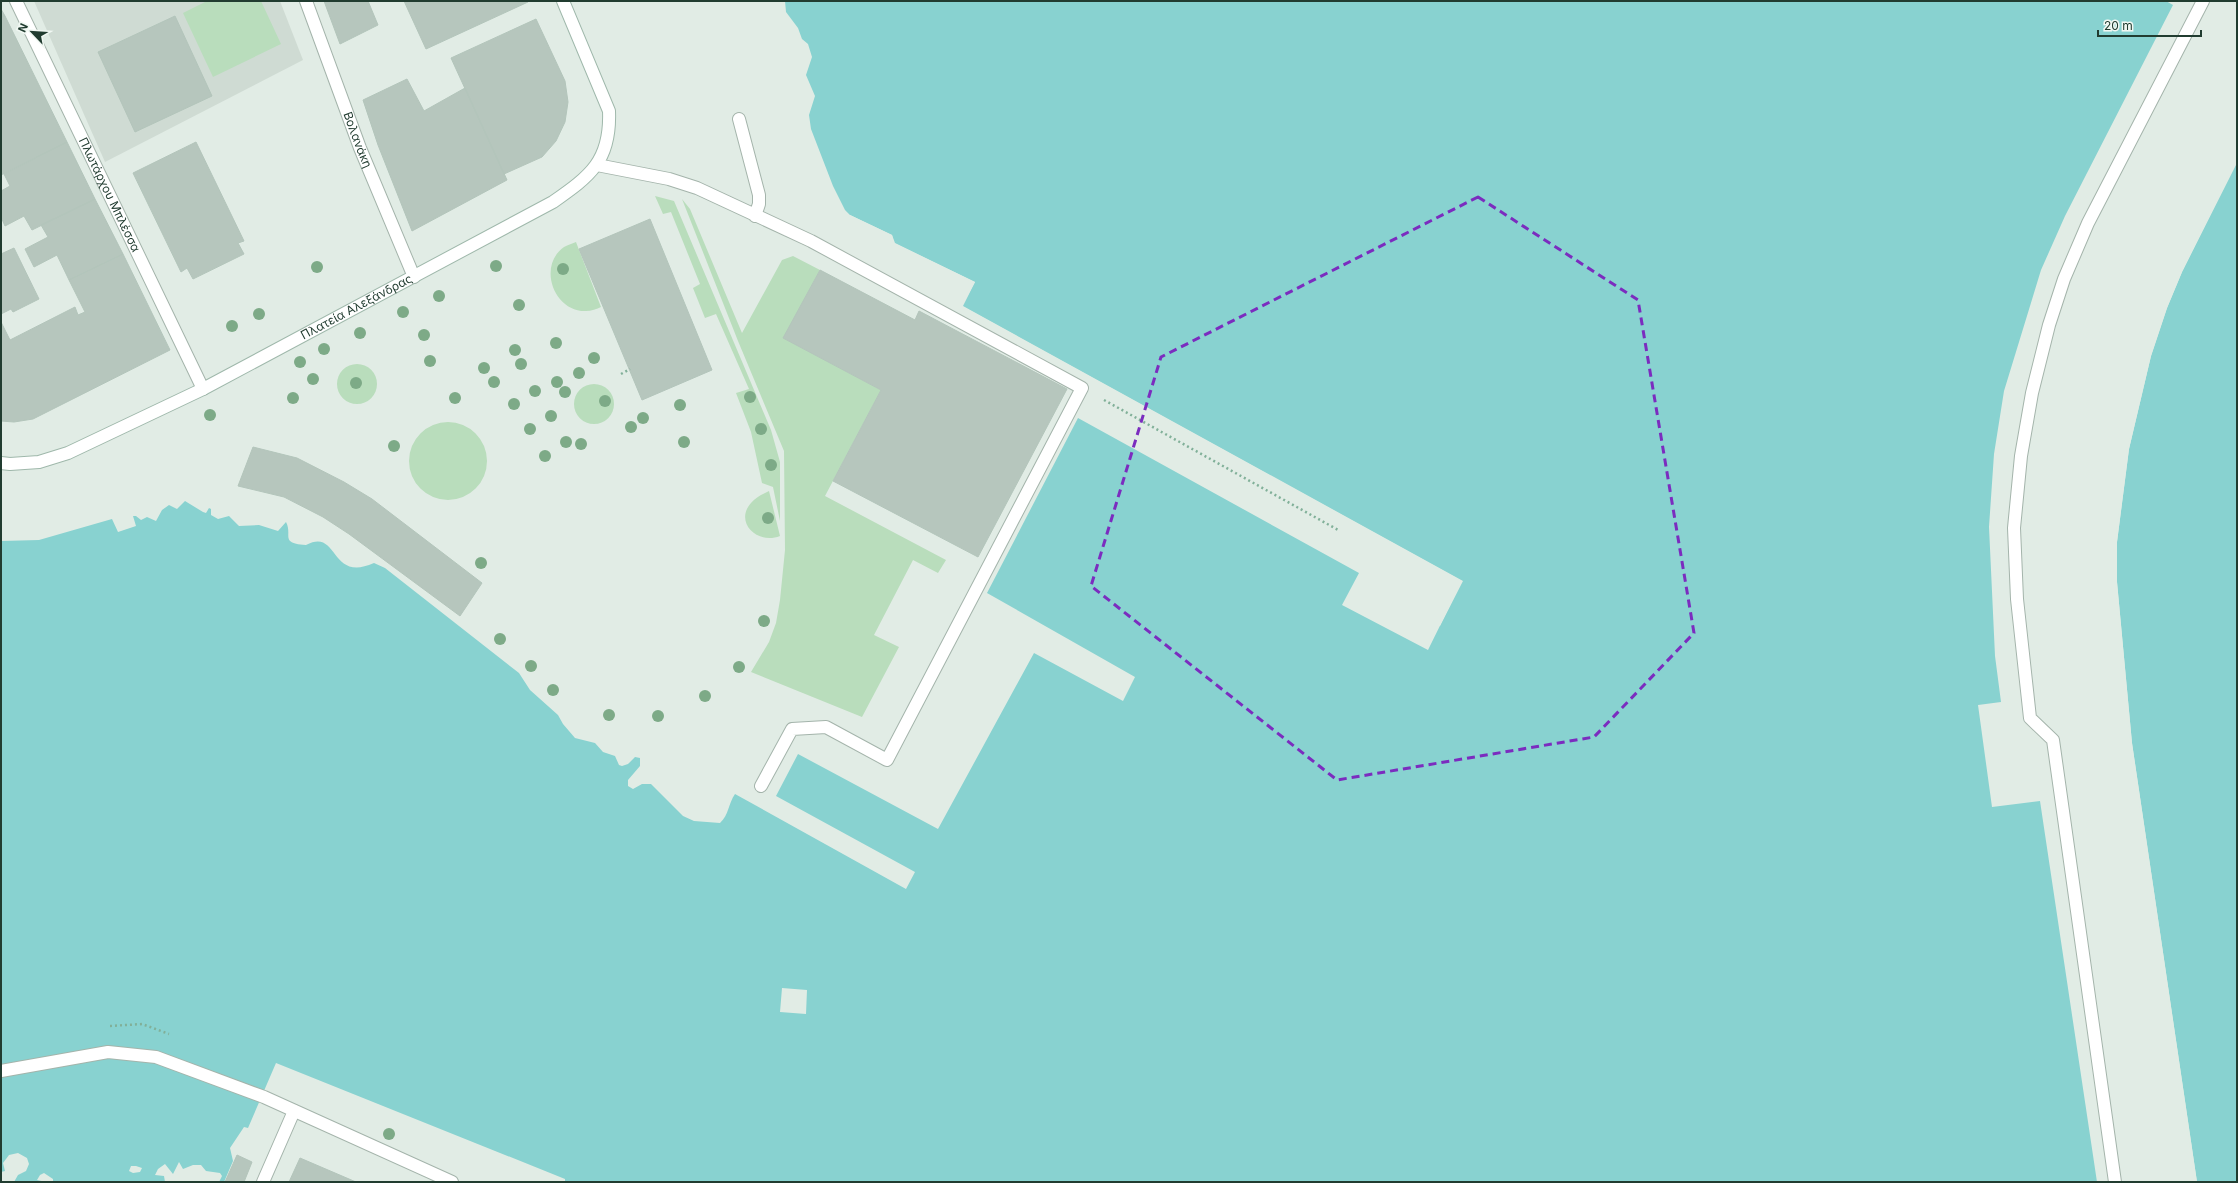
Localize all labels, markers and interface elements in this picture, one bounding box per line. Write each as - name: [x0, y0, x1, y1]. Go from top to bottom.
- north arrow: [12, 12, 52, 52]
- scale bar: [2098, 12, 2201, 38]
- text: 20 m: [2104, 18, 2133, 33]
- text: N: [15, 21, 31, 35]
- street label: Βολανάκη: [340, 110, 375, 170]
- street label: Πλωτάρχου Μπλέσσα: [76, 135, 144, 254]
- street label: Πλατεία Αλεξάνδρας: [298, 271, 415, 342]

